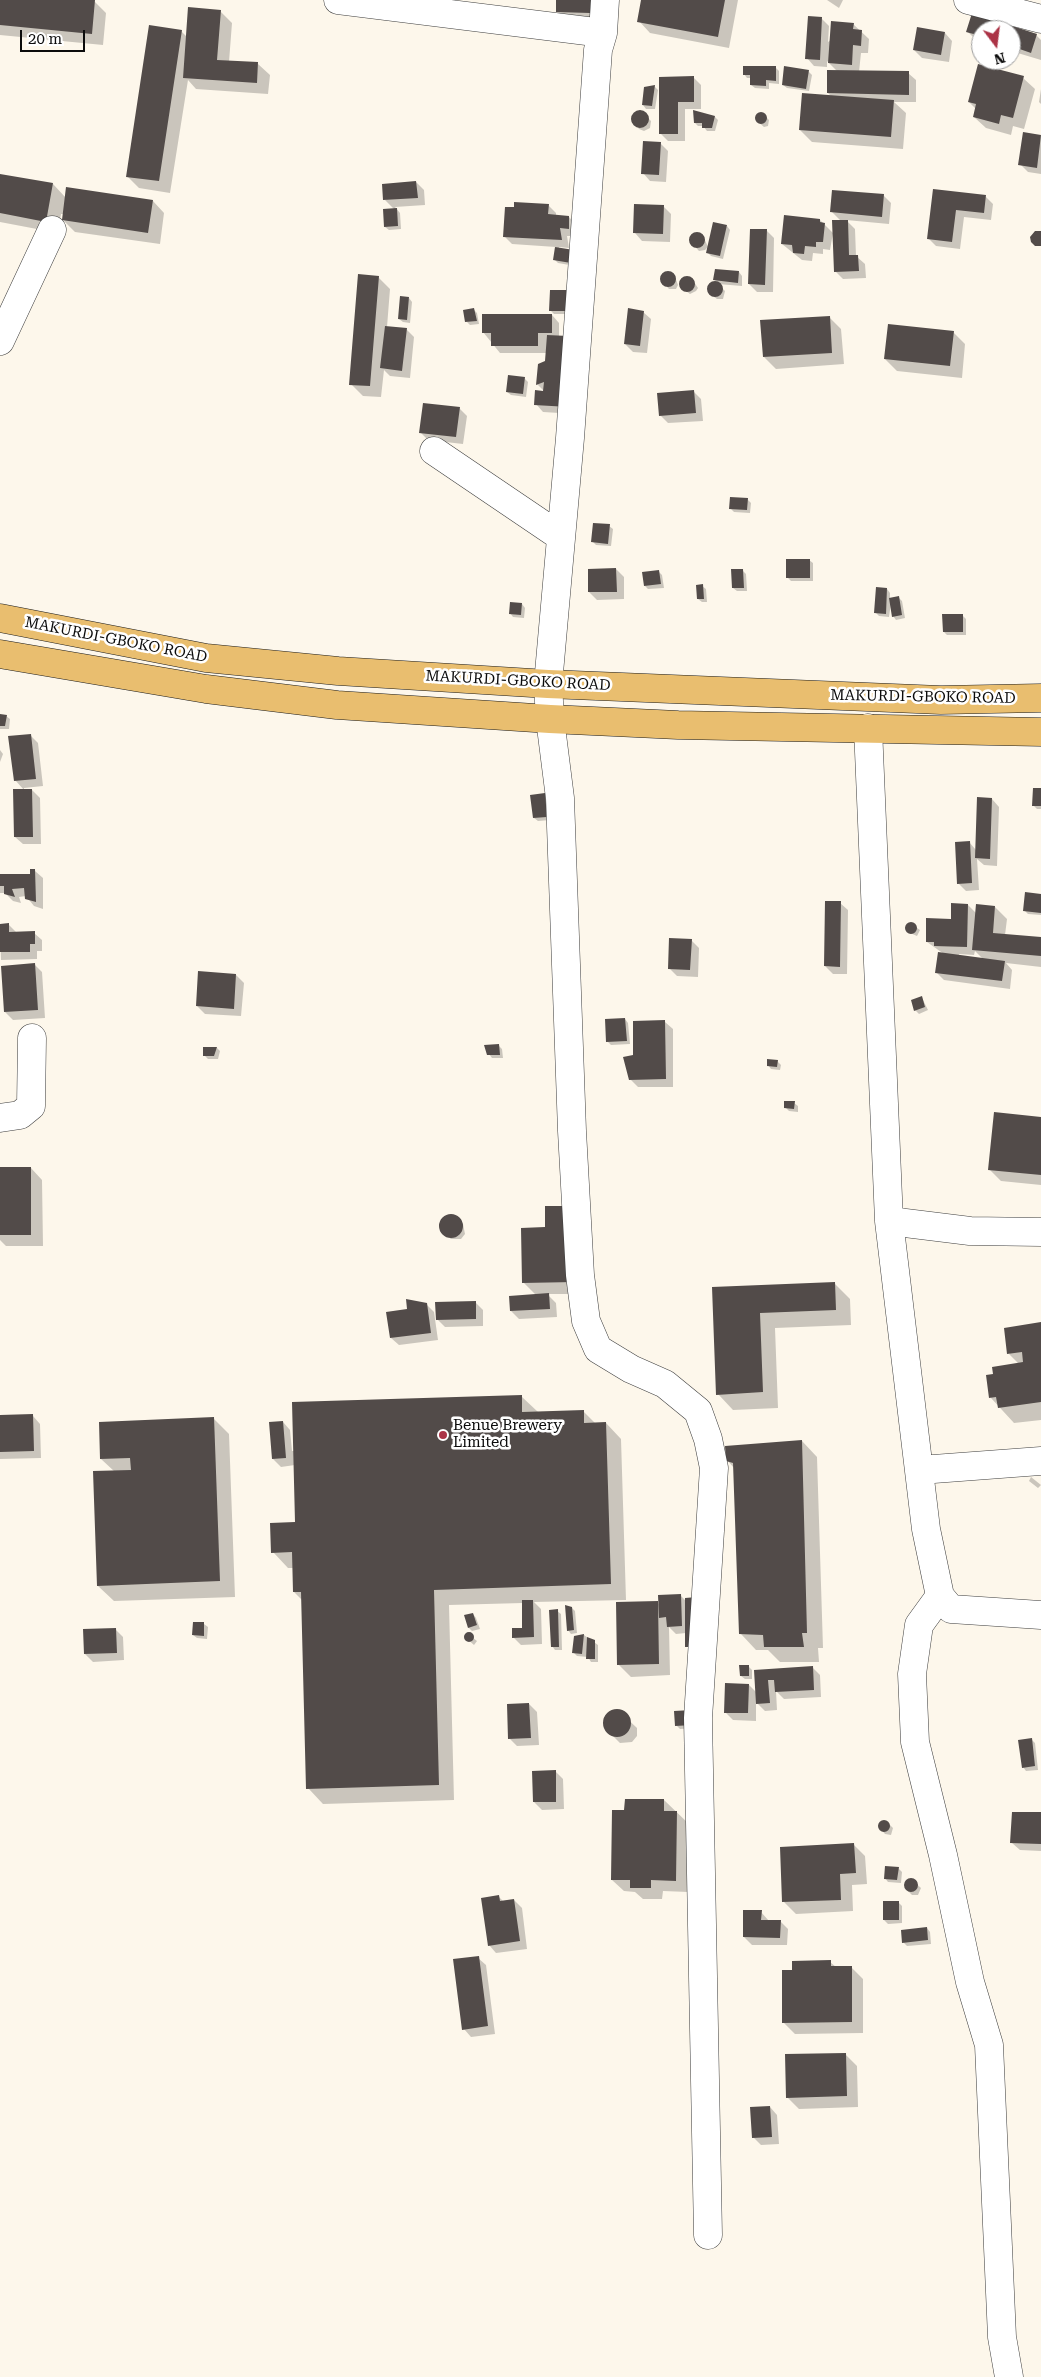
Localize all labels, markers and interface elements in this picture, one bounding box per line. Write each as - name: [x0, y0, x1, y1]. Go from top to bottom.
- scale bar: [22, 20, 88, 52]
- north arrow: [971, 20, 1021, 70]
- text: 20 m: [28, 30, 62, 48]
- text: N: [992, 49, 1007, 68]
- street label: MAKURDI-GBOKO ROAD: [23, 613, 209, 667]
- street label: MAKURDI-GBOKO ROAD: [425, 667, 611, 695]
- street label: MAKURDI-GBOKO ROAD: [830, 686, 1016, 708]
- place label: Benue Brewery Limited: [453, 1417, 562, 1452]
- marker: Benue Brewery Limited: [437, 1429, 449, 1441]

